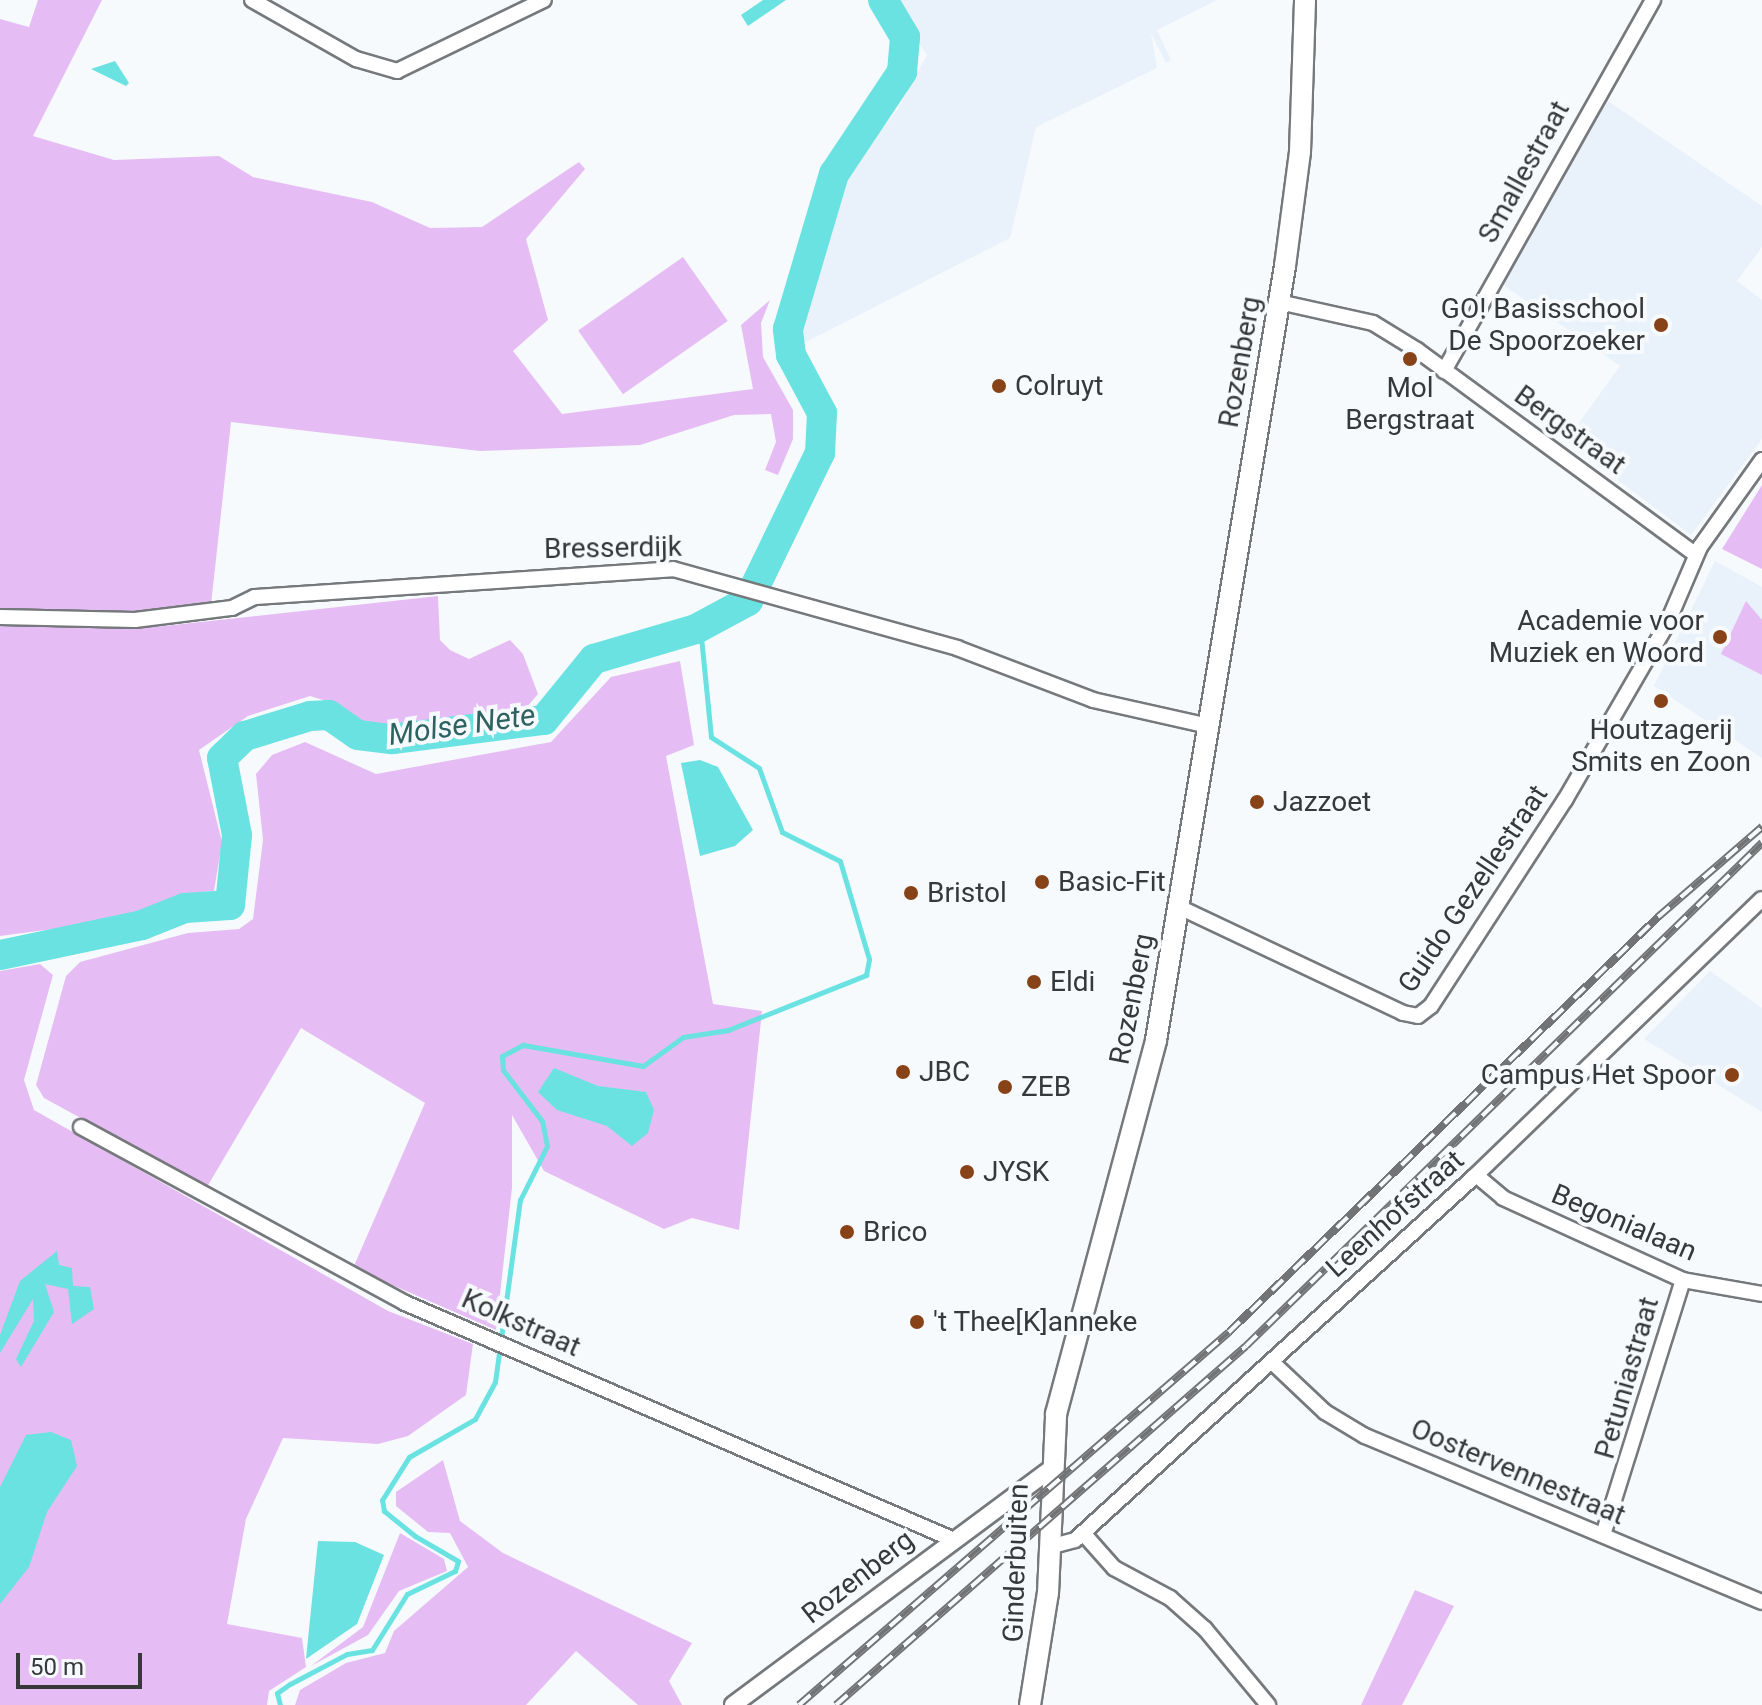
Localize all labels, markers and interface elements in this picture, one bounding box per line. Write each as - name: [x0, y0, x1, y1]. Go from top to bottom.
- street label: Smallestraat: [1471, 95, 1577, 249]
- place label: GO! Basisschool De Spoorzoeker: [1441, 292, 1645, 358]
- street label: Rozenberg: [1212, 294, 1268, 430]
- marker: GO! Basisschool De Spoorzoeker: [1652, 316, 1670, 334]
- marker: Mol Bergstraat: [1401, 350, 1419, 368]
- place label: Colruyt: [1015, 369, 1103, 403]
- place label: Mol Bergstraat: [1345, 371, 1475, 437]
- marker: Colruyt: [990, 377, 1008, 395]
- street label: Bergstraat: [1508, 378, 1632, 482]
- street label: Bresserdijk: [544, 530, 682, 566]
- place label: Academie voor Muziek en Woord: [1489, 604, 1704, 670]
- marker: Academie voor Muziek en Woord: [1711, 628, 1729, 646]
- marker: Houtzagerij Smits en Zoon: [1652, 692, 1670, 710]
- water label: Molse Nete: [386, 697, 538, 753]
- place label: Houtzagerij Smits en Zoon: [1571, 713, 1751, 779]
- street label: Guido Gezellestraat: [1391, 779, 1555, 999]
- place label: Jazzoet: [1273, 785, 1371, 819]
- marker: Jazzoet: [1248, 793, 1266, 811]
- place label: Basic-Fit: [1058, 865, 1166, 899]
- marker: Basic-Fit: [1033, 873, 1051, 891]
- place label: Bristol: [927, 876, 1007, 910]
- marker: Bristol: [902, 884, 920, 902]
- street label: Rozenberg: [1103, 931, 1161, 1067]
- place label: Eldi: [1050, 965, 1095, 999]
- marker: Eldi: [1025, 973, 1043, 991]
- place label: JBC: [919, 1055, 970, 1089]
- place label: Campus Het Spoor: [1481, 1058, 1716, 1092]
- marker: JBC: [894, 1063, 912, 1081]
- marker: Campus Het Spoor: [1723, 1066, 1741, 1084]
- place label: ZEB: [1021, 1070, 1071, 1104]
- marker: ZEB: [996, 1078, 1014, 1096]
- street label: Leenhofstraat: [1319, 1143, 1471, 1285]
- place label: JYSK: [983, 1155, 1049, 1189]
- marker: JYSK: [958, 1163, 976, 1181]
- street label: Begonialaan: [1546, 1177, 1702, 1269]
- place label: Brico: [863, 1215, 927, 1249]
- marker: Brico: [838, 1223, 856, 1241]
- street label: Kolkstraat: [456, 1282, 586, 1364]
- street label: Petuniastraat: [1588, 1293, 1666, 1463]
- place label: 't Thee[K]anneke: [933, 1305, 1138, 1339]
- marker: 't Thee[K]anneke: [908, 1313, 926, 1331]
- street label: Oostervennestraat: [1406, 1412, 1630, 1532]
- street label: Ginderbuiten: [996, 1483, 1036, 1643]
- street label: Rozenberg: [795, 1523, 921, 1631]
- scale bar: [20, 1637, 146, 1687]
- text: 50 m: [30, 1653, 84, 1681]

